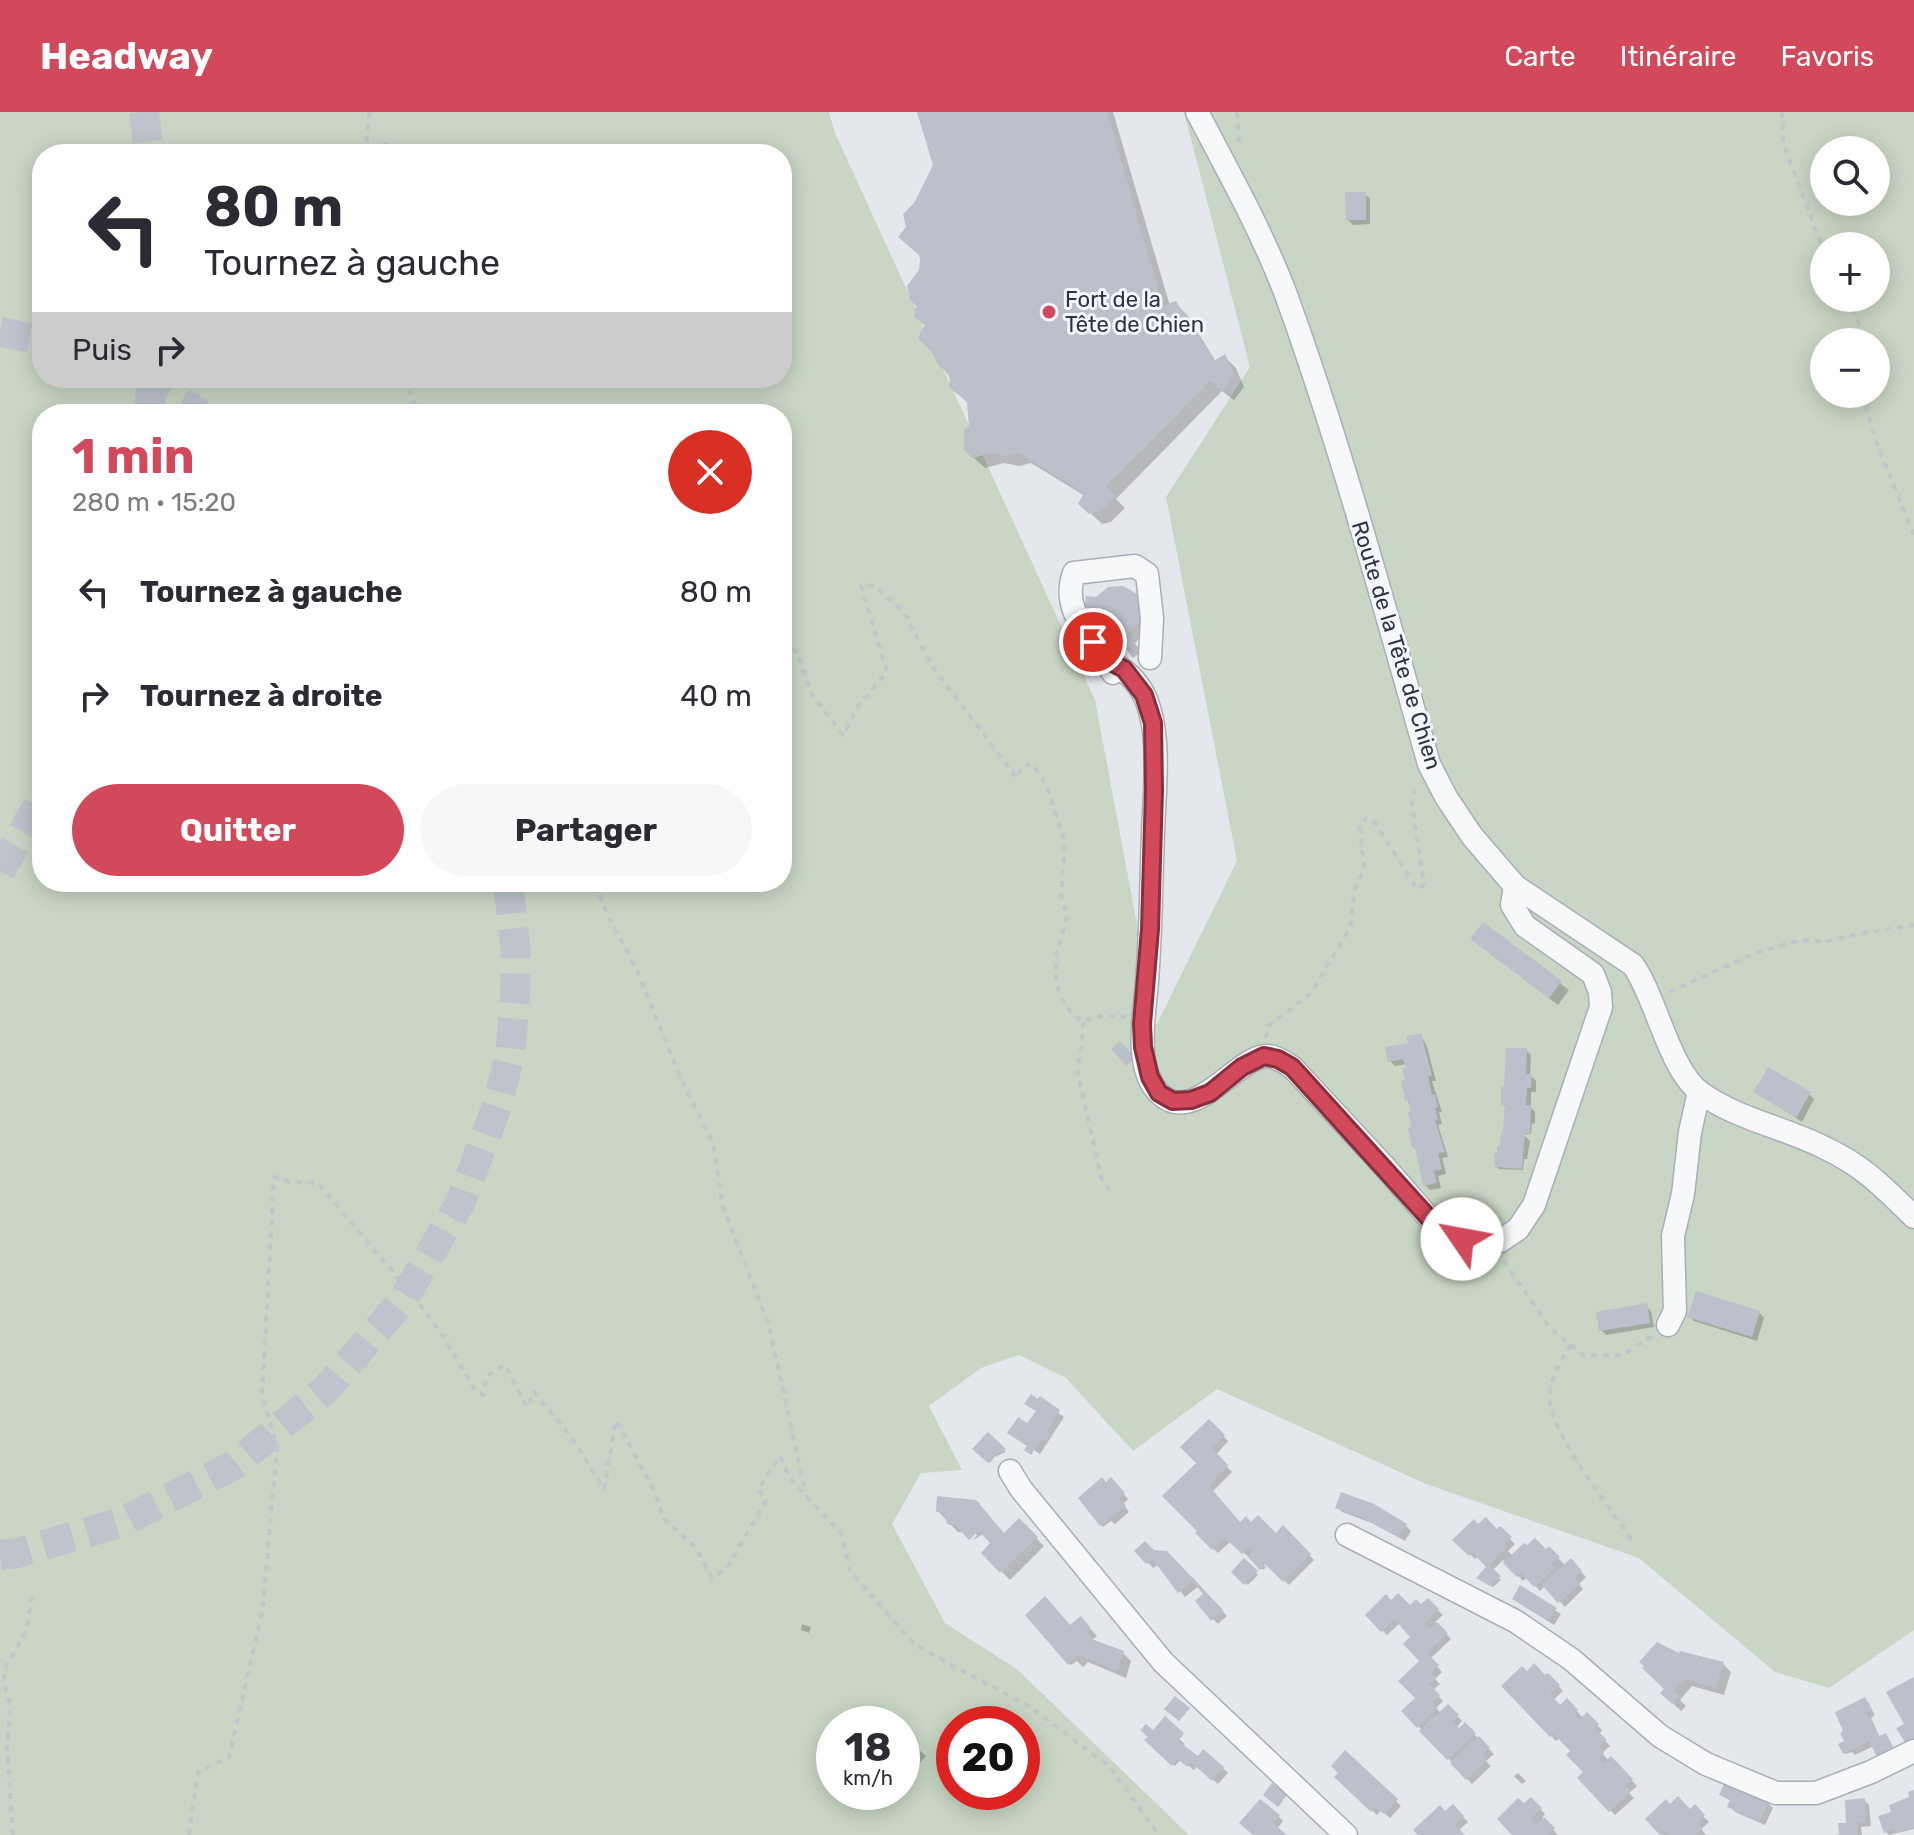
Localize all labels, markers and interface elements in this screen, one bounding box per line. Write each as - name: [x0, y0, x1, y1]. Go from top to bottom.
- text: Headway: [40, 33, 213, 79]
- text: Carte: [1504, 40, 1576, 73]
- text: Itinéraire: [1620, 40, 1737, 73]
- text: Favoris: [1781, 40, 1874, 73]
- map controls: [1810, 136, 1890, 408]
- button: search: [1810, 136, 1890, 216]
- text: 80 m: [204, 174, 343, 240]
- icon: left: [72, 176, 176, 280]
- button: +: [1810, 232, 1890, 312]
- text: Tournez à gauche: [204, 241, 500, 284]
- place label: Fort de la Tête de Chien: [1065, 286, 1204, 338]
- marker: Fort de la Tête de Chien: [1040, 303, 1058, 321]
- icon: right: [148, 328, 192, 372]
- button: −: [1810, 328, 1890, 408]
- text: Puis: [72, 332, 132, 368]
- text: 1 min: [72, 428, 195, 485]
- button: close: [668, 430, 752, 514]
- text: 280 m · 15:20: [72, 487, 236, 518]
- street label: Route de la Tête de Chien: [1346, 518, 1447, 773]
- icon: left: [72, 570, 116, 614]
- text: Tournez à gauche: [140, 574, 403, 610]
- text: 80 m: [680, 574, 752, 610]
- pin: [1059, 608, 1127, 676]
- icon: arrive: [1071, 620, 1115, 664]
- icon: right: [72, 674, 116, 718]
- text: Tournez à droite: [140, 678, 383, 714]
- text: 40 m: [680, 678, 752, 714]
- button: Quitter: [72, 784, 404, 876]
- button: Partager: [420, 784, 752, 876]
- position arrow: [1420, 1197, 1504, 1281]
- speed limit sign: 20: [936, 1706, 1040, 1810]
- text: 18: [845, 1724, 891, 1771]
- text: km/h: [843, 1766, 893, 1790]

